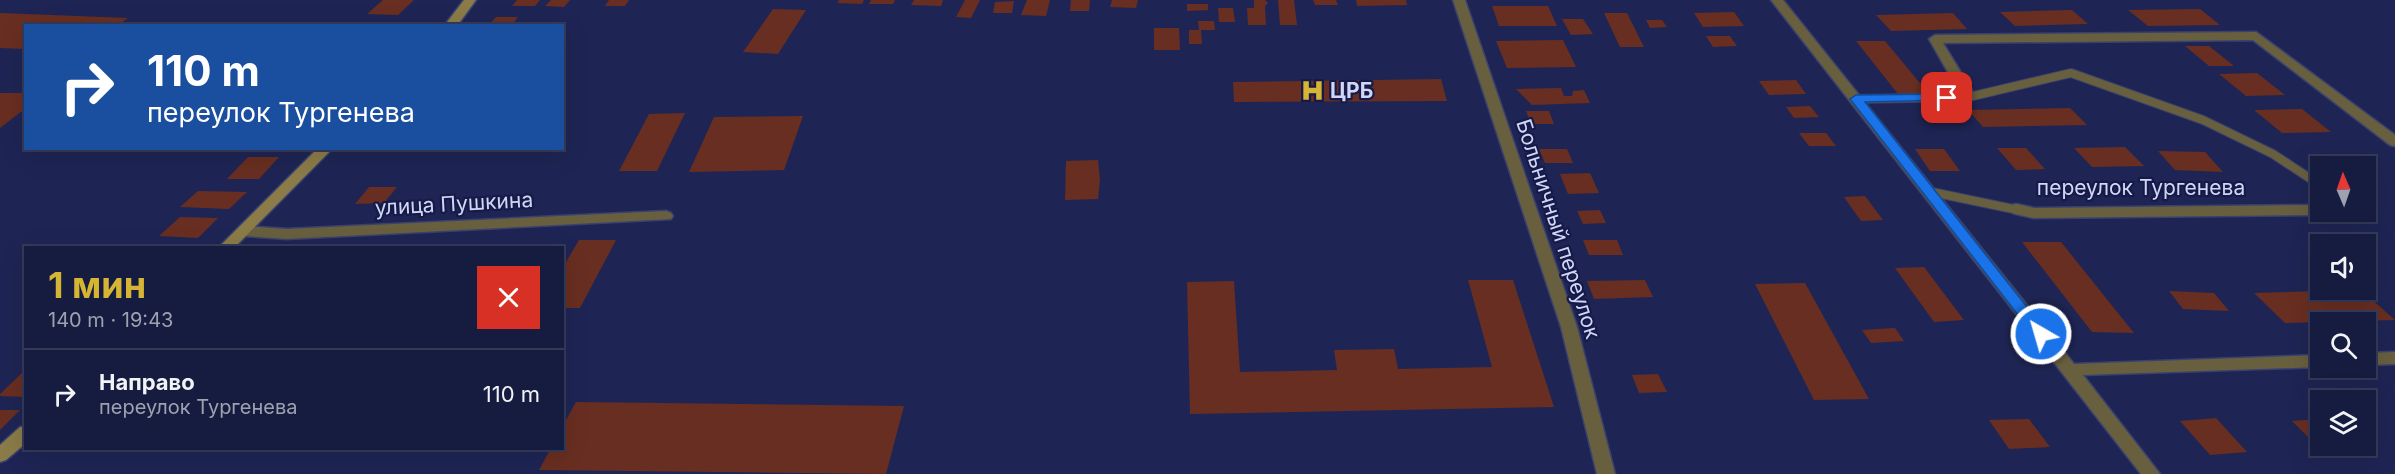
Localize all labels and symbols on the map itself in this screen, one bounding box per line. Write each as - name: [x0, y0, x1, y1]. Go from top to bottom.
- pin: [1921, 72, 1972, 123]
- hospital icon: ЦРБ: [1299, 78, 1325, 104]
- place label: ЦРБ: [1330, 78, 1373, 103]
- street label: Больничный переулок: [1511, 116, 1606, 342]
- north arrow: [2310, 156, 2376, 222]
- street label: переулок Тургенева: [2037, 175, 2245, 200]
- street label: улица Пушкина: [374, 187, 534, 220]
- position arrow: [2009, 302, 2073, 366]

